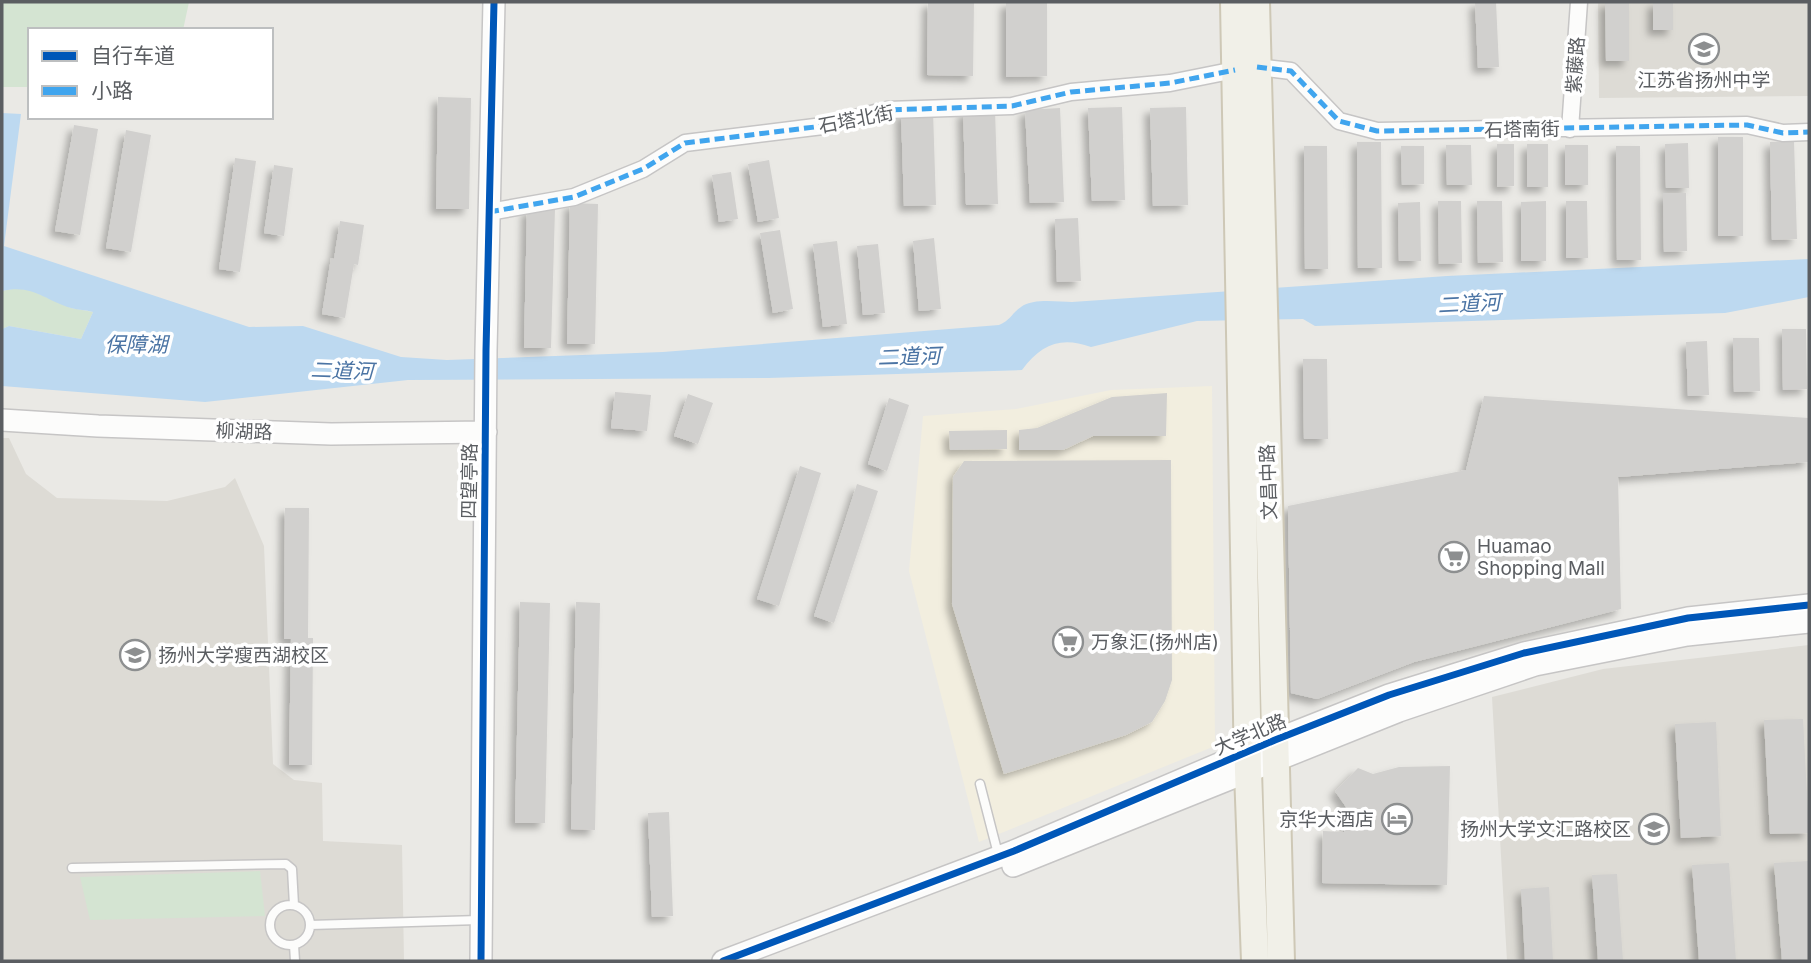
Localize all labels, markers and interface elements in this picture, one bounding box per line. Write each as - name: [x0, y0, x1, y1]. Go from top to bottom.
- legend: [28, 28, 273, 119]
- school or university icon: 江苏省扬州中学: [1687, 32, 1721, 66]
- street label: 紫藤路: [1562, 36, 1589, 94]
- text: 自行车道: [91, 43, 175, 68]
- place label: 江苏省扬州中学: [1637, 69, 1771, 92]
- text: 小路: [91, 78, 133, 103]
- street label: 石塔北街: [817, 101, 896, 138]
- street label: 石塔南街: [1484, 117, 1560, 142]
- water label: 二道河: [1437, 289, 1505, 318]
- water label: 保障湖: [105, 332, 170, 357]
- water label: 二道河: [877, 343, 945, 370]
- water label: 二道河: [310, 357, 378, 384]
- street label: 柳湖路: [215, 419, 273, 444]
- street label: 四望亭路: [457, 443, 482, 519]
- street label: 文昌中路: [1256, 444, 1281, 520]
- place label: Huamao Shopping Mall: [1477, 535, 1605, 580]
- supermarket icon: Huamao Shopping Mall: [1437, 540, 1471, 574]
- supermarket icon: 万象汇(扬州店): [1051, 625, 1085, 659]
- place label: 万象汇(扬州店): [1091, 631, 1219, 654]
- school or university icon: 扬州大学瘦西湖校区: [118, 638, 152, 672]
- place label: 扬州大学瘦西湖校区: [158, 644, 329, 667]
- street label: 大学北路: [1211, 709, 1290, 760]
- hotel icon: 京华大酒店: [1380, 802, 1414, 836]
- place label: 京华大酒店: [1279, 808, 1374, 831]
- school or university icon: 扬州大学文汇路校区: [1637, 812, 1671, 846]
- place label: 扬州大学文汇路校区: [1460, 818, 1631, 841]

